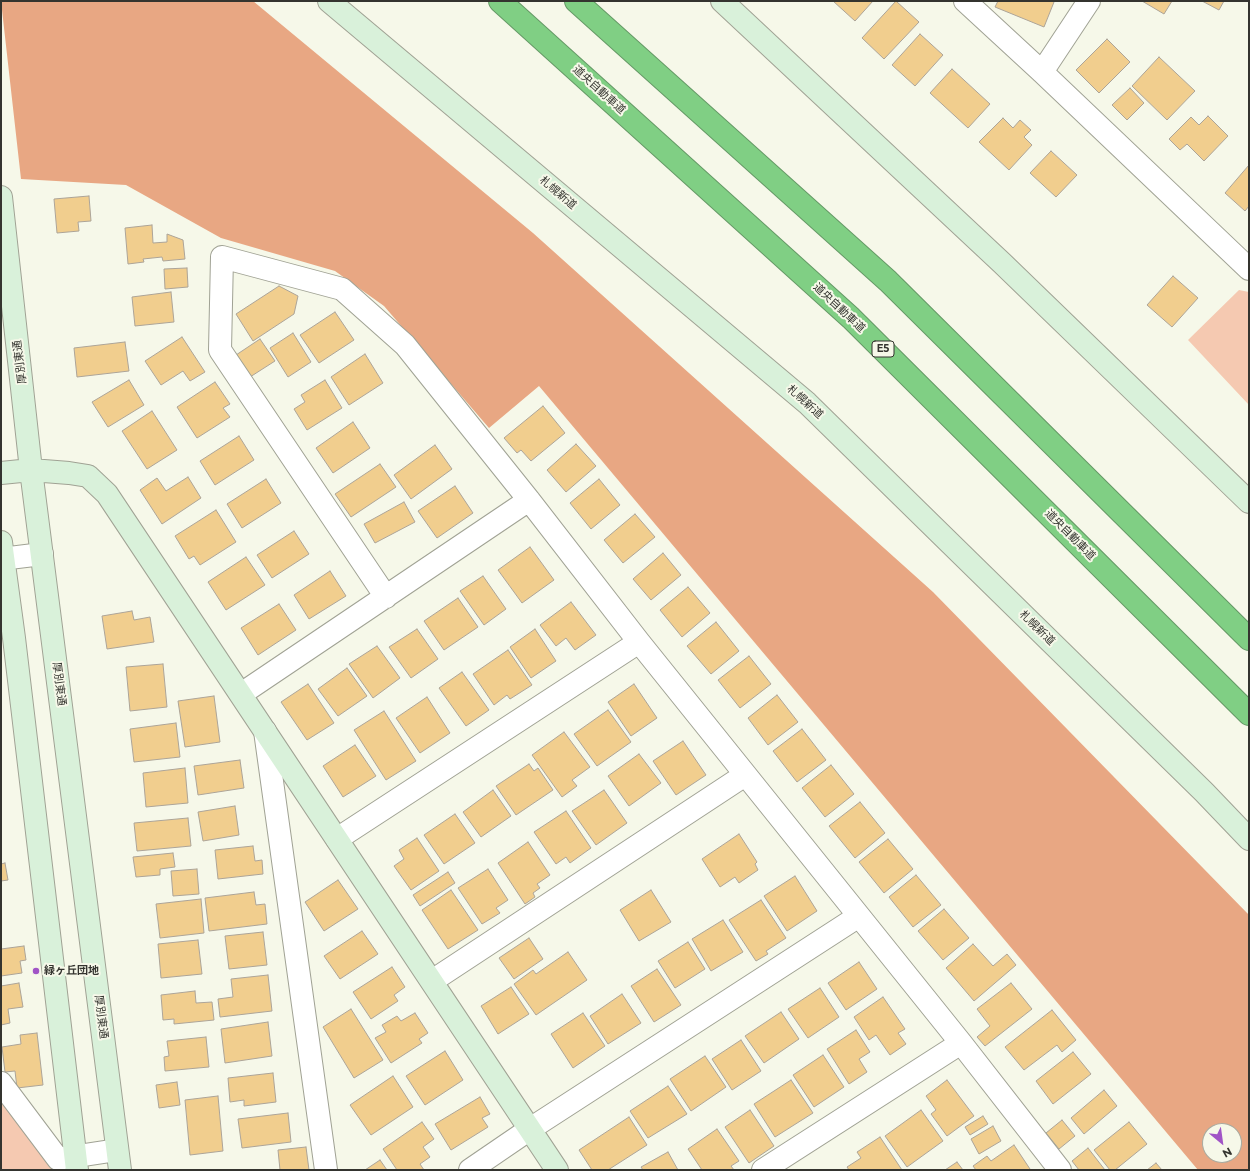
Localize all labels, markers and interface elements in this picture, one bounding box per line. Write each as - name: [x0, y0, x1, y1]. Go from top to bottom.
- street label: 道央自動車道: [570, 63, 628, 117]
- street label: 札幌新道: [537, 174, 579, 212]
- street label: 道央自動車道: [810, 281, 868, 335]
- street label: 厚別東通: [11, 339, 29, 385]
- road number: E5: [872, 341, 894, 357]
- street label: 札幌新道: [784, 382, 826, 422]
- street label: 道央自動車道: [1042, 507, 1098, 563]
- street label: 札幌新道: [1017, 608, 1057, 648]
- street label: 厚別東通: [50, 661, 68, 707]
- place label: 緑ヶ丘団地: [44, 964, 99, 978]
- marker: 緑ヶ丘団地: [31, 966, 41, 976]
- street label: 厚別東通: [92, 994, 110, 1040]
- north arrow: [1202, 1123, 1242, 1163]
- text: N: [1220, 1144, 1235, 1161]

